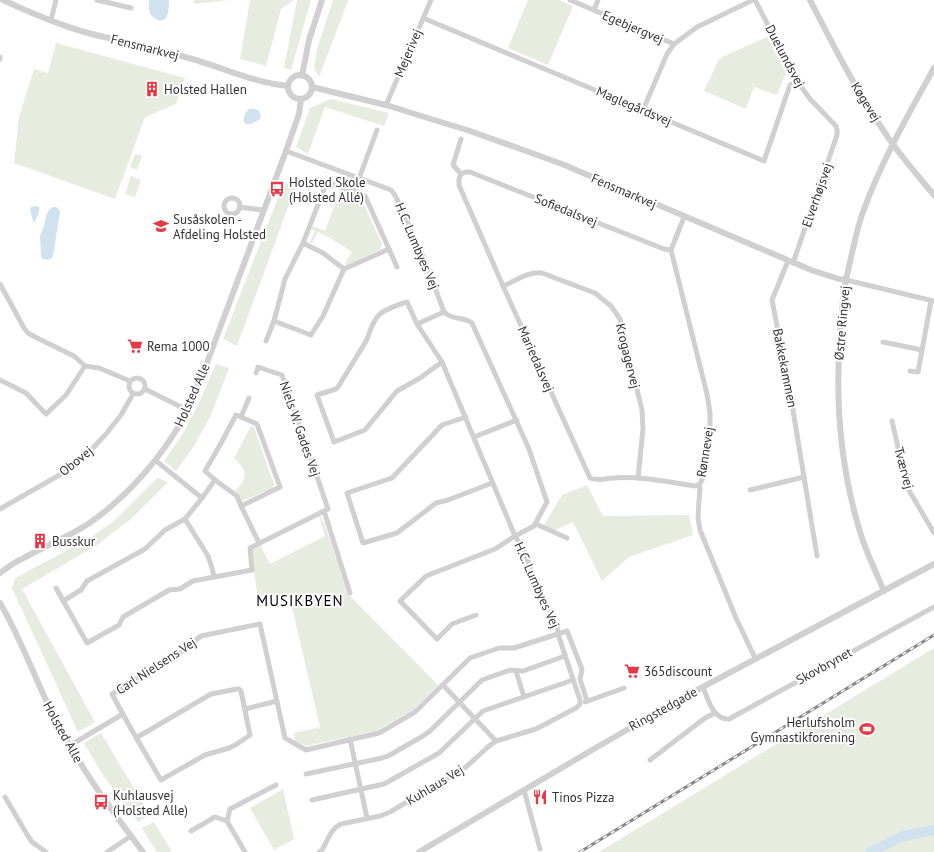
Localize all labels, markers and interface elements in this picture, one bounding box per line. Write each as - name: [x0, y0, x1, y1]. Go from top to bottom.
- street label: Egebjergvej: [600, 6, 666, 48]
- street label: Duelundsvej: [761, 22, 809, 90]
- street label: Mejerivej: [390, 26, 426, 80]
- street label: Fensmarkvej: [109, 30, 181, 64]
- street label: Køgevej: [847, 79, 885, 125]
- building icon: Holsted Hallen: [143, 80, 161, 98]
- place label: Holsted Hallen: [164, 81, 247, 98]
- street label: Maglegårdsvej: [594, 82, 674, 130]
- street label: Elverhøjsvej: [798, 160, 836, 230]
- street label: Fensmarkvej: [589, 170, 659, 212]
- place label: Holsted Skole (Holsted Allé): [289, 174, 366, 206]
- bus stop icon: Holsted Skole (Holsted Allé): [268, 180, 286, 198]
- street label: Sofiedalsvej: [532, 190, 600, 230]
- street label: H.C. Lumbyes Vej: [391, 200, 443, 292]
- place label: Susåskolen - Afdeling Holsted: [173, 211, 266, 243]
- school or university icon: Susåskolen - Afdeling Holsted: [152, 217, 170, 235]
- street label: Østre Ringvej: [830, 285, 854, 361]
- street label: Krogagervej: [612, 322, 644, 390]
- street label: Mariedalsvej: [514, 323, 558, 395]
- street label: Bakkekammen: [769, 327, 801, 409]
- supermarket icon: Rema 1000: [126, 337, 144, 355]
- place label: Rema 1000: [147, 338, 210, 355]
- street label: Holsted Alle: [170, 361, 214, 429]
- street label: Niels W. Gades Vej: [276, 379, 324, 479]
- street label: Rønnevej: [693, 426, 717, 478]
- street label: Obovej: [56, 442, 96, 480]
- street label: Tværvej: [890, 445, 918, 491]
- building icon: Busskur: [31, 532, 49, 550]
- place label: Busskur: [52, 533, 96, 550]
- street label: H.C. Lumbyes Vej: [510, 539, 564, 631]
- district label: MUSIKBYEN: [256, 591, 344, 610]
- street label: Carl Nielsens Vej: [113, 634, 199, 698]
- street label: Skovbrynet: [793, 643, 856, 688]
- supermarket icon: 365discount: [623, 662, 641, 680]
- place label: 365discount: [644, 663, 713, 680]
- street label: Ringstedgade: [626, 683, 700, 735]
- street label: Holsted Alle: [39, 698, 87, 766]
- place label: Herlufsholm Gymnastikforening: [751, 714, 855, 746]
- sports icon: Herlufsholm Gymnastikforening: [858, 720, 876, 738]
- street label: Kuhlaus Vej: [403, 761, 467, 809]
- place label: Kuhlausvej (Holsted Alle): [113, 787, 188, 819]
- restaurant icon: Tinos Pizza: [531, 788, 549, 806]
- place label: Tinos Pizza: [552, 789, 615, 806]
- bus stop icon: Kuhlausvej (Holsted Alle): [92, 793, 110, 811]

